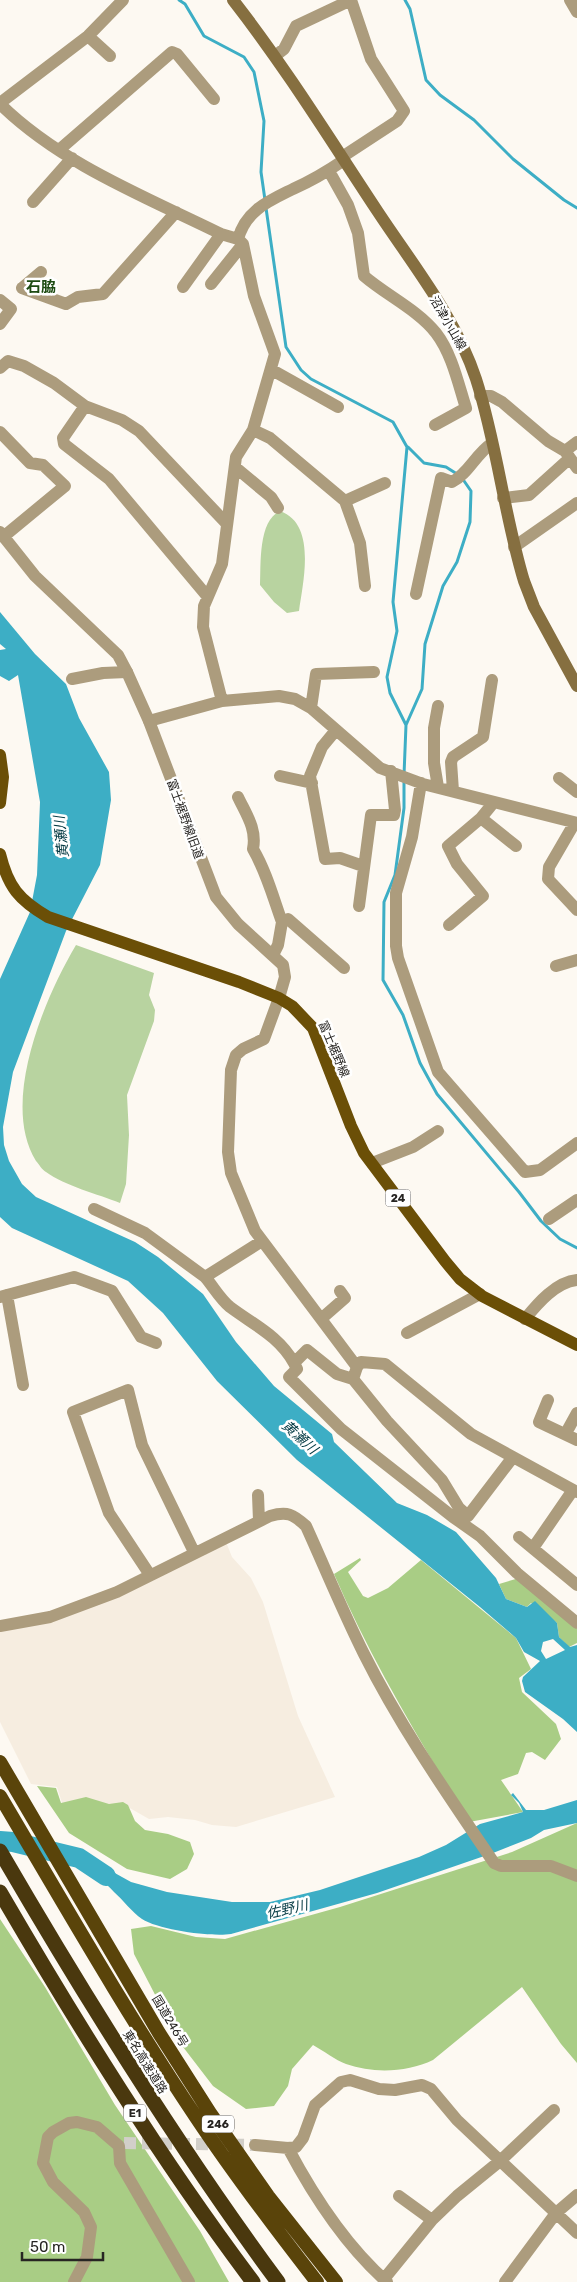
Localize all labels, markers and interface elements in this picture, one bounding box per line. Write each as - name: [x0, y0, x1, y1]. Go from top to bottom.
- district label: 石脇: [26, 278, 56, 296]
- street label: 沼津小山線: [427, 294, 469, 352]
- street label: 富士裾野線旧道: [164, 777, 206, 861]
- water label: 黄瀬川: [51, 813, 72, 859]
- street label: 富士裾野線: [316, 1019, 352, 1079]
- road number: 24: [386, 1190, 410, 1206]
- water label: 黄瀬川: [278, 1417, 322, 1459]
- water label: 佐野川: [265, 1896, 311, 1922]
- street label: 国道246号: [149, 1993, 191, 2049]
- street label: 東名高速道路: [120, 2028, 170, 2096]
- road number: E1: [124, 2104, 146, 2122]
- road number: 246: [202, 2116, 234, 2132]
- scale bar: [22, 2230, 104, 2262]
- text: 50 m: [30, 2238, 65, 2256]

